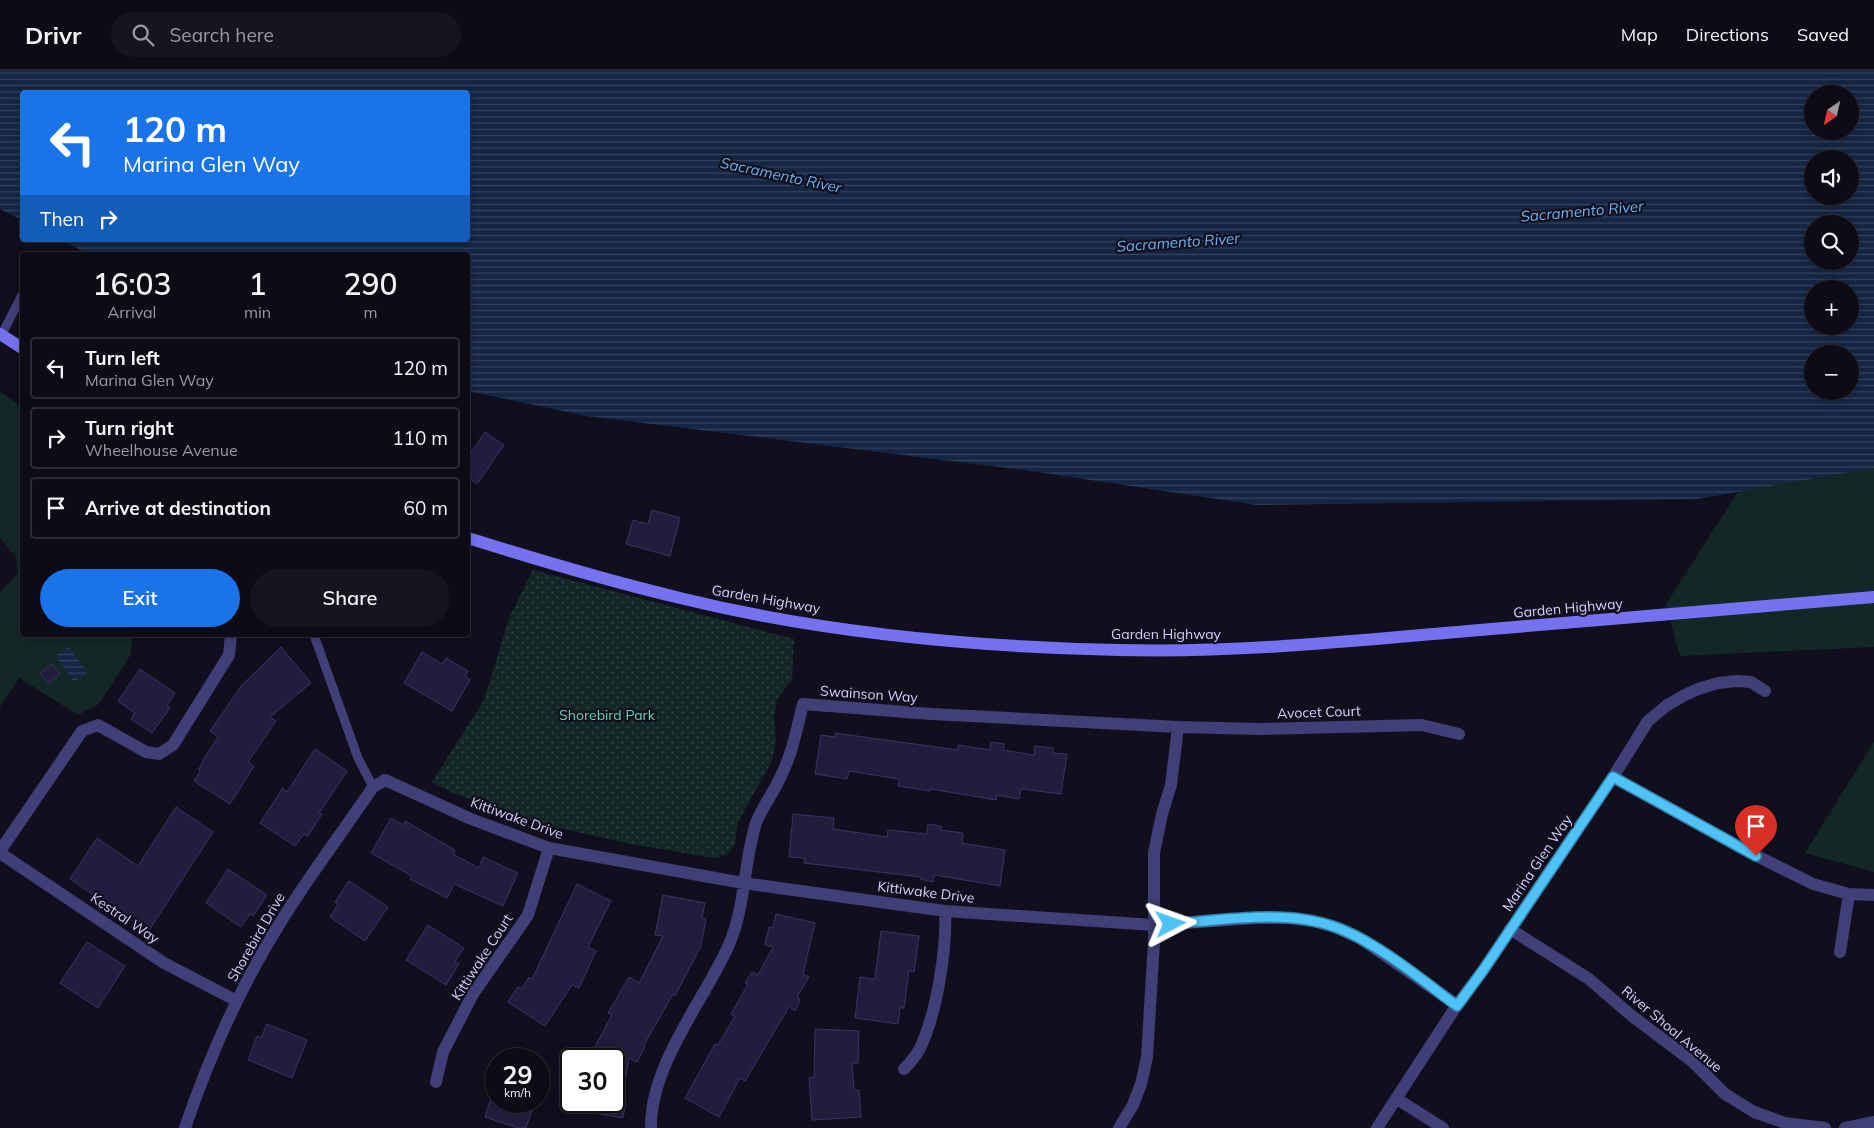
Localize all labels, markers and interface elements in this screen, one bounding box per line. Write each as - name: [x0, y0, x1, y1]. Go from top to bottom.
- search box: [111, 12, 461, 57]
- text: Drivr: [25, 20, 81, 50]
- icon: search: [129, 21, 157, 49]
- text: Search here: [169, 23, 274, 47]
- text: Map: [1621, 23, 1658, 46]
- text: Directions: [1686, 23, 1769, 46]
- text: Saved: [1797, 23, 1849, 46]
- north arrow: [1804, 85, 1859, 140]
- map controls: [1804, 85, 1859, 400]
- text: 120 m: [123, 107, 227, 151]
- icon: left: [40, 110, 105, 175]
- text: Marina Glen Way: [123, 150, 300, 178]
- button: sound: [1804, 150, 1859, 205]
- water label: Sacramento River: [719, 153, 844, 197]
- water label: Sacramento River: [1520, 196, 1645, 226]
- icon: right: [94, 205, 122, 233]
- text: Then: [40, 207, 84, 231]
- button: search: [1804, 215, 1859, 270]
- water label: Sacramento River: [1116, 228, 1241, 256]
- text: 16:03: [92, 265, 172, 303]
- text: 1: [249, 265, 267, 303]
- text: 290: [344, 265, 398, 303]
- button: +: [1804, 280, 1859, 335]
- text: Arrival: [108, 302, 156, 322]
- text: min: [244, 302, 271, 322]
- text: m: [364, 302, 378, 322]
- button: −: [1804, 345, 1859, 400]
- text: Turn left: [85, 346, 160, 370]
- icon: left: [42, 354, 70, 382]
- text: 120 m: [392, 356, 448, 380]
- text: Marina Glen Way: [85, 370, 214, 390]
- text: Turn right: [85, 416, 174, 440]
- icon: right: [42, 424, 70, 452]
- text: 110 m: [392, 426, 448, 450]
- text: Wheelhouse Avenue: [85, 440, 238, 460]
- icon: arrive: [42, 494, 70, 522]
- text: Arrive at destination: [85, 496, 271, 520]
- text: 60 m: [404, 496, 448, 520]
- button: Exit: [40, 569, 240, 627]
- button: Share: [250, 569, 450, 627]
- street label: Garden Highway: [710, 581, 822, 618]
- street label: Garden Highway: [1512, 594, 1624, 622]
- street label: Garden Highway: [1111, 625, 1222, 643]
- street label: Swainson Way: [820, 682, 919, 706]
- street label: Avocet Court: [1277, 702, 1361, 722]
- park label: Shorebird Park: [559, 706, 656, 724]
- street label: Kittiwake Drive: [468, 793, 566, 843]
- pin: [1735, 805, 1777, 856]
- street label: Marina Glen Way: [1498, 811, 1576, 915]
- icon: arrive: [1742, 812, 1770, 840]
- street label: Kittiwake Drive: [876, 877, 976, 907]
- street label: Kestral Way: [87, 888, 163, 948]
- street label: Shorebird Drive: [223, 889, 289, 985]
- position arrow: [1144, 897, 1196, 949]
- street label: Kittiwake Court: [447, 910, 517, 1004]
- street label: River Shoal Avenue: [1618, 982, 1726, 1076]
- speed limit sign: 30: [560, 1048, 625, 1113]
- text: 29: [502, 1059, 533, 1090]
- text: km/h: [504, 1085, 531, 1100]

